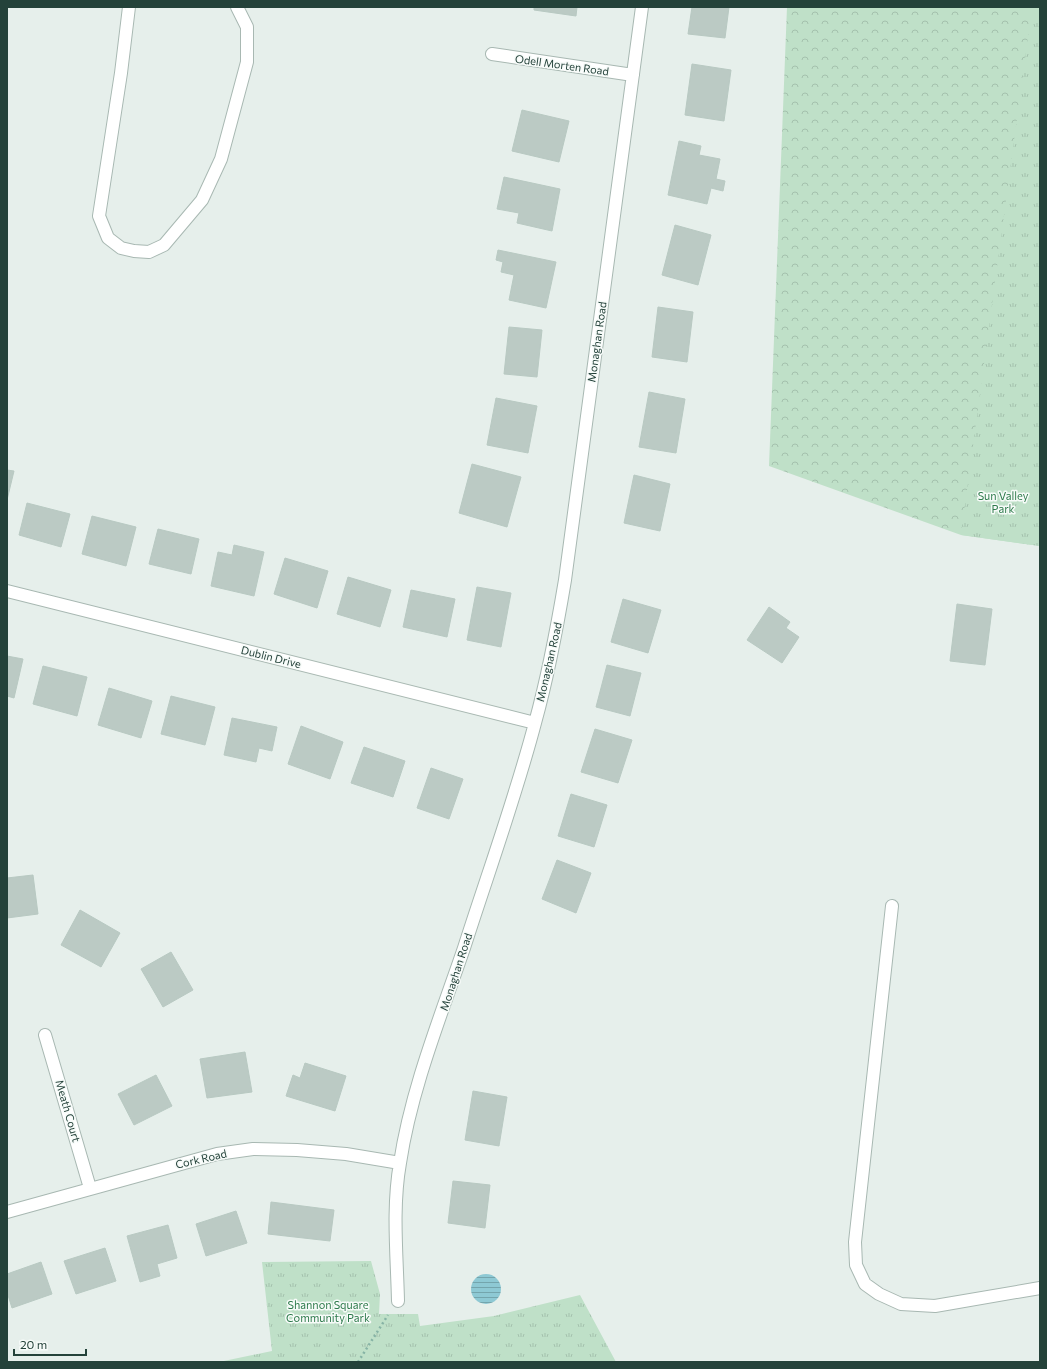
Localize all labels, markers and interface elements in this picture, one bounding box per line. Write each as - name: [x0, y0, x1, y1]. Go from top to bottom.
- street label: Odell Morten Road: [514, 51, 610, 78]
- street label: Monaghan Road: [584, 301, 609, 383]
- park label: Sun Valley Park: [978, 489, 1029, 515]
- street label: Monaghan Road: [533, 621, 564, 703]
- street label: Dublin Drive: [240, 643, 303, 670]
- street label: Monaghan Road: [437, 931, 474, 1012]
- street label: Meath Court: [53, 1078, 84, 1144]
- street label: Cork Road: [174, 1146, 228, 1171]
- park label: Shannon Square Community Park: [286, 1298, 370, 1324]
- scale bar: [14, 1331, 86, 1357]
- text: 20 m: [20, 1337, 47, 1351]

